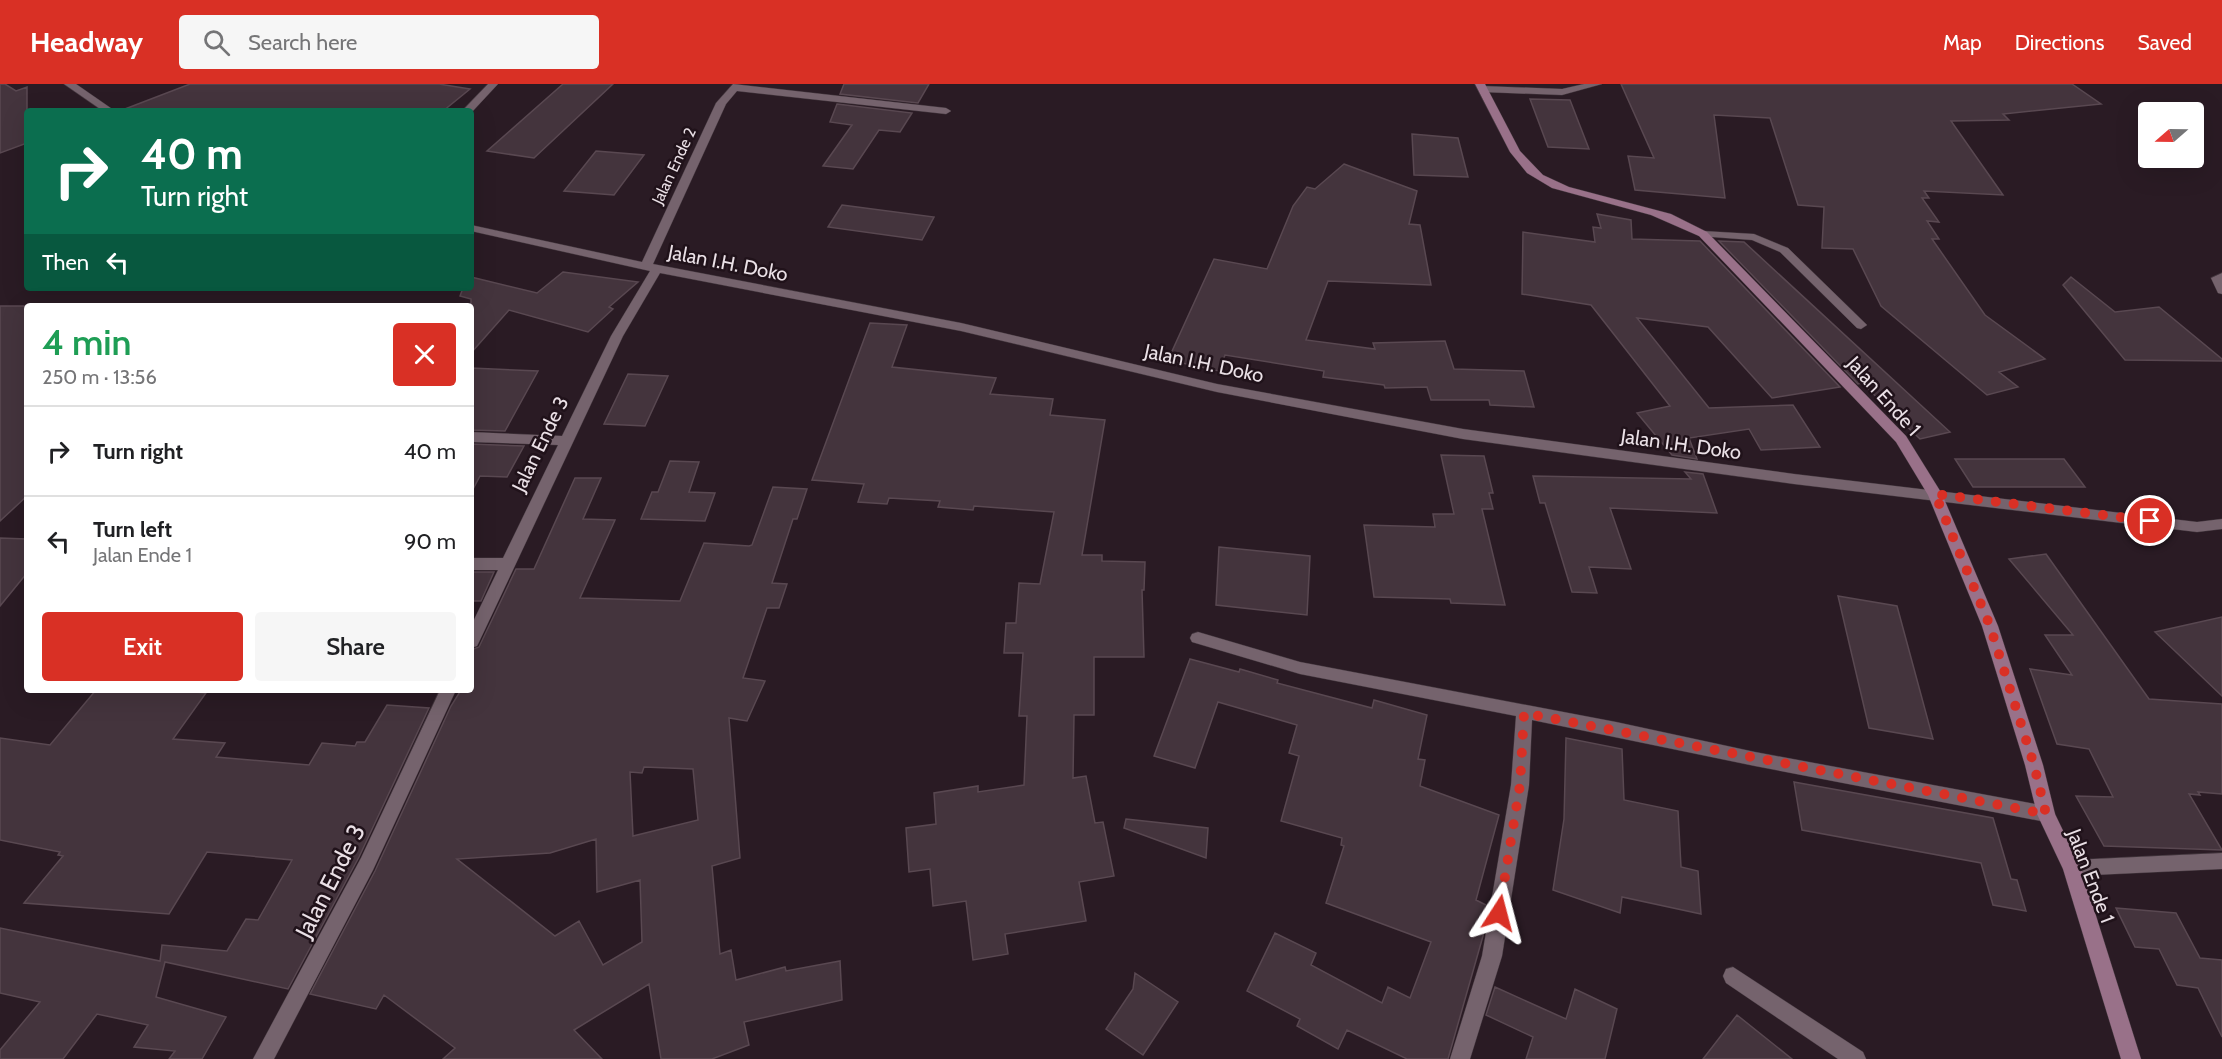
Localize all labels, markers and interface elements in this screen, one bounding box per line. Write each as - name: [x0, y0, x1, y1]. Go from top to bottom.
- search box: [179, 15, 599, 69]
- text: Headway: [30, 25, 143, 59]
- icon: search: [200, 26, 233, 59]
- text: Search here: [248, 29, 357, 56]
- text: Map: [1943, 30, 1982, 55]
- text: Directions: [2015, 30, 2104, 55]
- text: Saved: [2137, 30, 2192, 55]
- north arrow: [2138, 102, 2204, 168]
- map controls: [2138, 102, 2204, 168]
- street label: Jalan Ende 2: [648, 125, 700, 208]
- text: 40 m: [141, 128, 243, 180]
- icon: right: [42, 132, 120, 210]
- text: Turn right: [141, 180, 248, 213]
- street label: Jalan I.H. Doko: [665, 239, 790, 286]
- icon: left: [101, 246, 134, 279]
- text: Then: [42, 249, 89, 276]
- text: 4 min: [42, 320, 132, 364]
- button: close: [393, 323, 456, 386]
- street label: Jalan I.H. Doko: [1141, 338, 1266, 387]
- street label: Jalan Ende 1: [1841, 350, 1926, 441]
- text: 250 m · 13:56: [42, 365, 157, 389]
- street label: Jalan Ende 3: [506, 392, 573, 497]
- street label: Jalan I.H. Doko: [1618, 424, 1743, 464]
- icon: right: [42, 435, 75, 468]
- text: Turn right: [93, 438, 183, 465]
- text: 40 m: [404, 438, 456, 465]
- pin: [2124, 495, 2175, 546]
- icon: arrive: [2133, 504, 2166, 537]
- text: Turn left: [93, 516, 172, 543]
- icon: left: [42, 525, 75, 558]
- text: 90 m: [404, 528, 456, 555]
- text: Jalan Ende 1: [93, 543, 192, 567]
- button: Exit: [42, 612, 243, 681]
- button: Share: [255, 612, 456, 681]
- street label: Jalan Ende 3: [289, 819, 371, 944]
- street label: Jalan Ende 1: [2062, 825, 2120, 926]
- position arrow: [1467, 881, 1531, 945]

